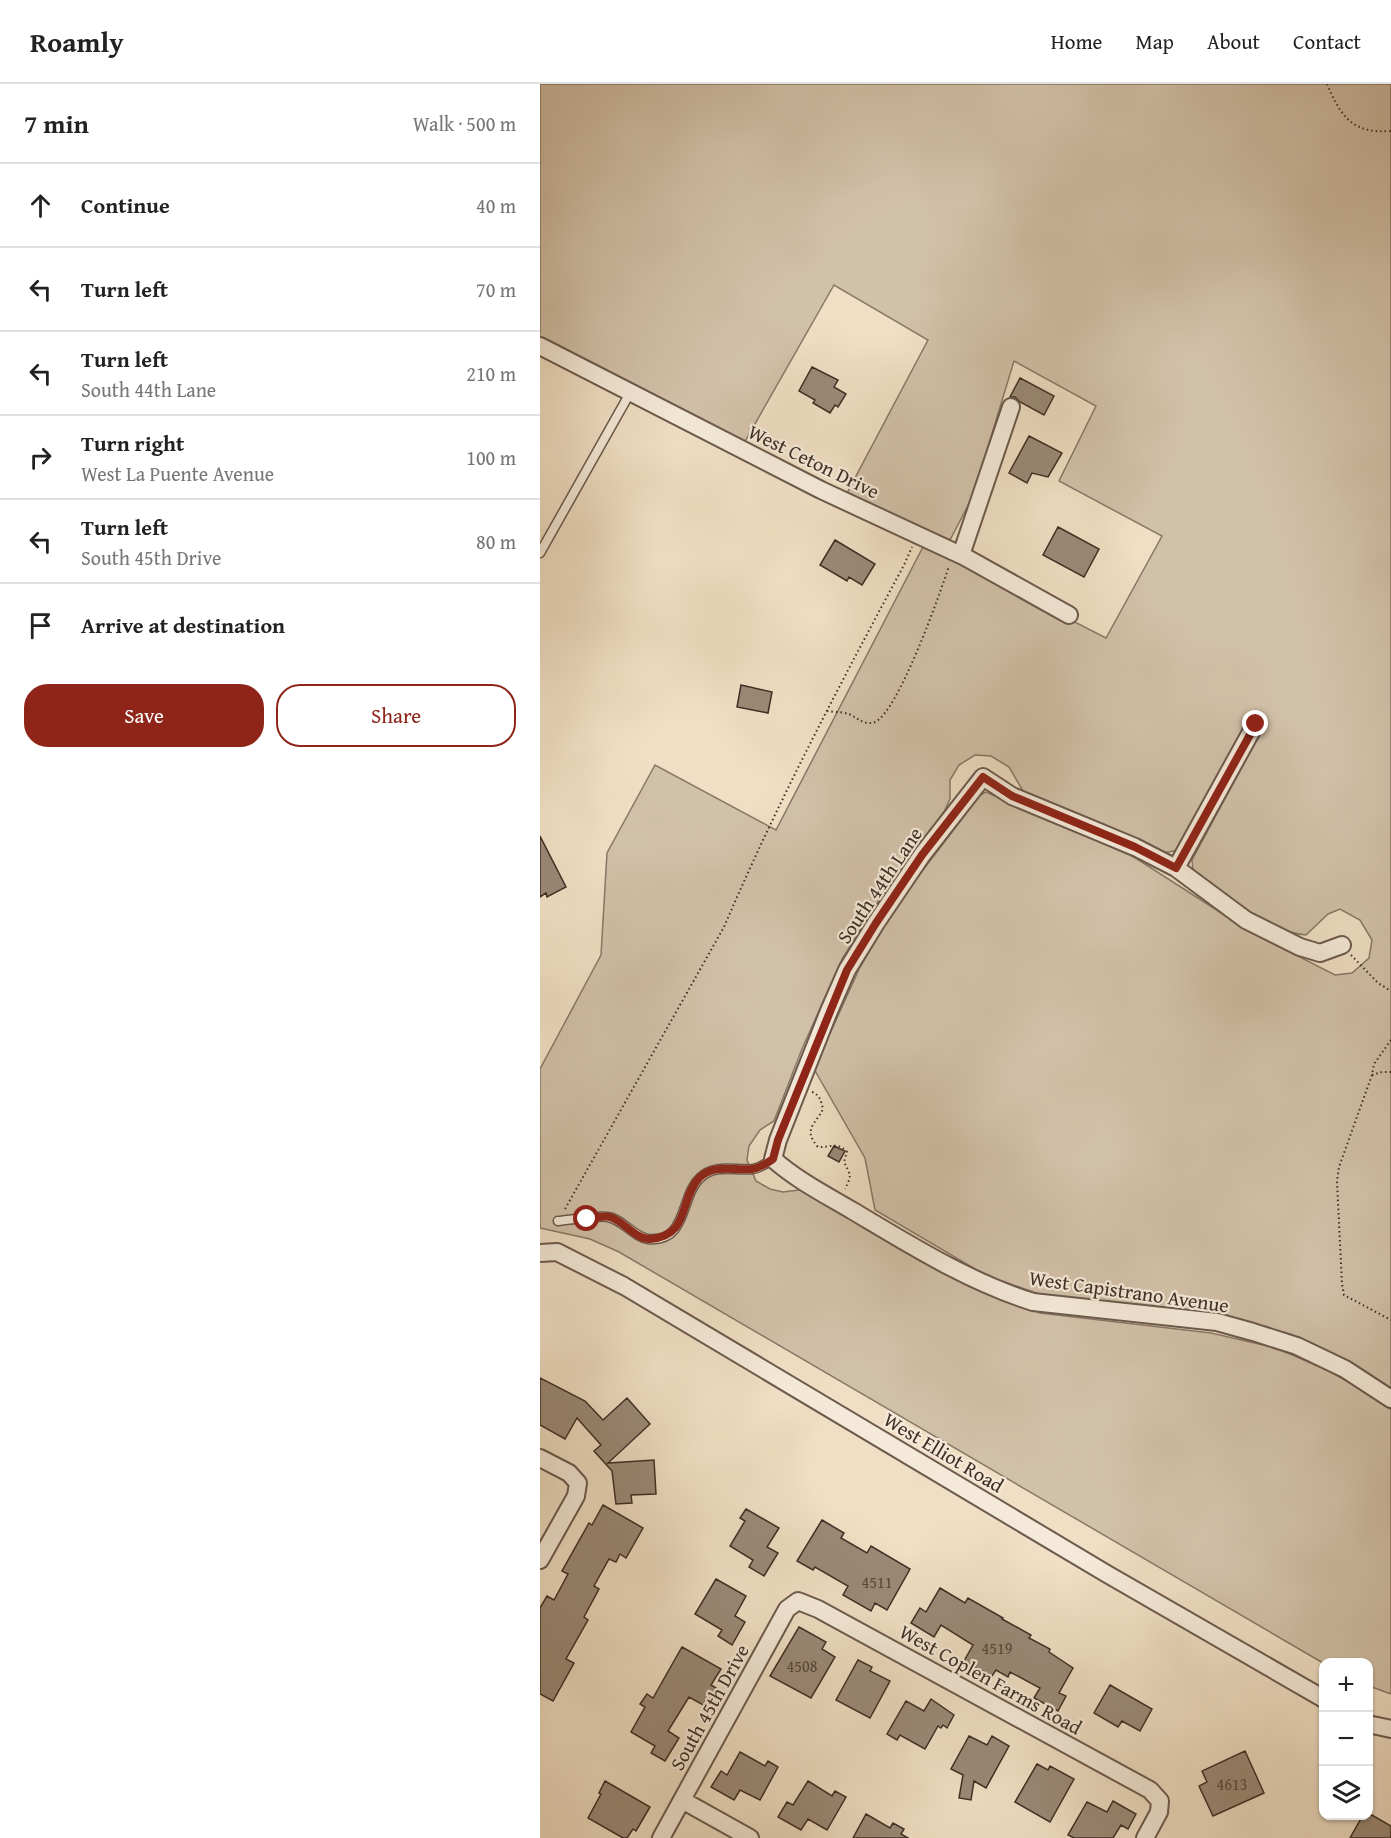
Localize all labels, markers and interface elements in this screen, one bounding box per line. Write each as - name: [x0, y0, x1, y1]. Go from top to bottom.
- text: Roamly: [30, 21, 124, 62]
- text: Home: [1051, 26, 1102, 57]
- text: Map: [1135, 26, 1174, 57]
- text: About: [1207, 26, 1260, 57]
- text: Contact: [1293, 26, 1361, 57]
- text: 7 min: [24, 104, 89, 143]
- text: Walk · 500 m: [413, 109, 516, 138]
- icon: ahead: [24, 189, 57, 222]
- text: Continue: [81, 189, 170, 221]
- text: 40 m: [476, 191, 516, 220]
- icon: left: [24, 273, 57, 306]
- text: Turn left: [81, 273, 168, 305]
- text: 70 m: [476, 275, 516, 304]
- text: Turn left: [81, 343, 168, 375]
- icon: left: [24, 357, 57, 390]
- text: 210 m: [466, 359, 516, 388]
- text: South 44th Lane: [81, 375, 216, 404]
- street label: West Ceton Drive: [743, 417, 885, 505]
- text: Turn right: [81, 427, 184, 459]
- icon: right: [24, 441, 57, 474]
- text: 100 m: [466, 443, 516, 472]
- text: West La Puente Avenue: [81, 459, 274, 488]
- text: Turn left: [81, 511, 168, 543]
- icon: left: [24, 525, 57, 558]
- text: 80 m: [476, 527, 516, 556]
- text: South 45th Drive: [81, 543, 221, 572]
- icon: arrive: [24, 609, 57, 642]
- text: Arrive at destination: [81, 609, 285, 641]
- button: Save: [24, 684, 264, 747]
- button: Share: [276, 684, 516, 747]
- route end: [1242, 710, 1268, 736]
- street label: South 44th Lane: [829, 821, 929, 949]
- route start: [573, 1205, 599, 1231]
- street label: West Capistrano Avenue: [1027, 1263, 1231, 1319]
- street label: West Elliot Road: [878, 1405, 1010, 1499]
- house number: 4511: [862, 1570, 892, 1594]
- street label: West Coplen Farms Road: [894, 1617, 1088, 1741]
- house number: 4519: [982, 1636, 1013, 1660]
- street label: South 45th Drive: [662, 1639, 756, 1775]
- house number: 4508: [787, 1654, 818, 1678]
- map controls: [1319, 1658, 1373, 1820]
- button: +: [1319, 1658, 1373, 1712]
- button: −: [1319, 1712, 1373, 1766]
- button: layers: [1319, 1766, 1373, 1820]
- house number: 4613: [1217, 1772, 1247, 1796]

